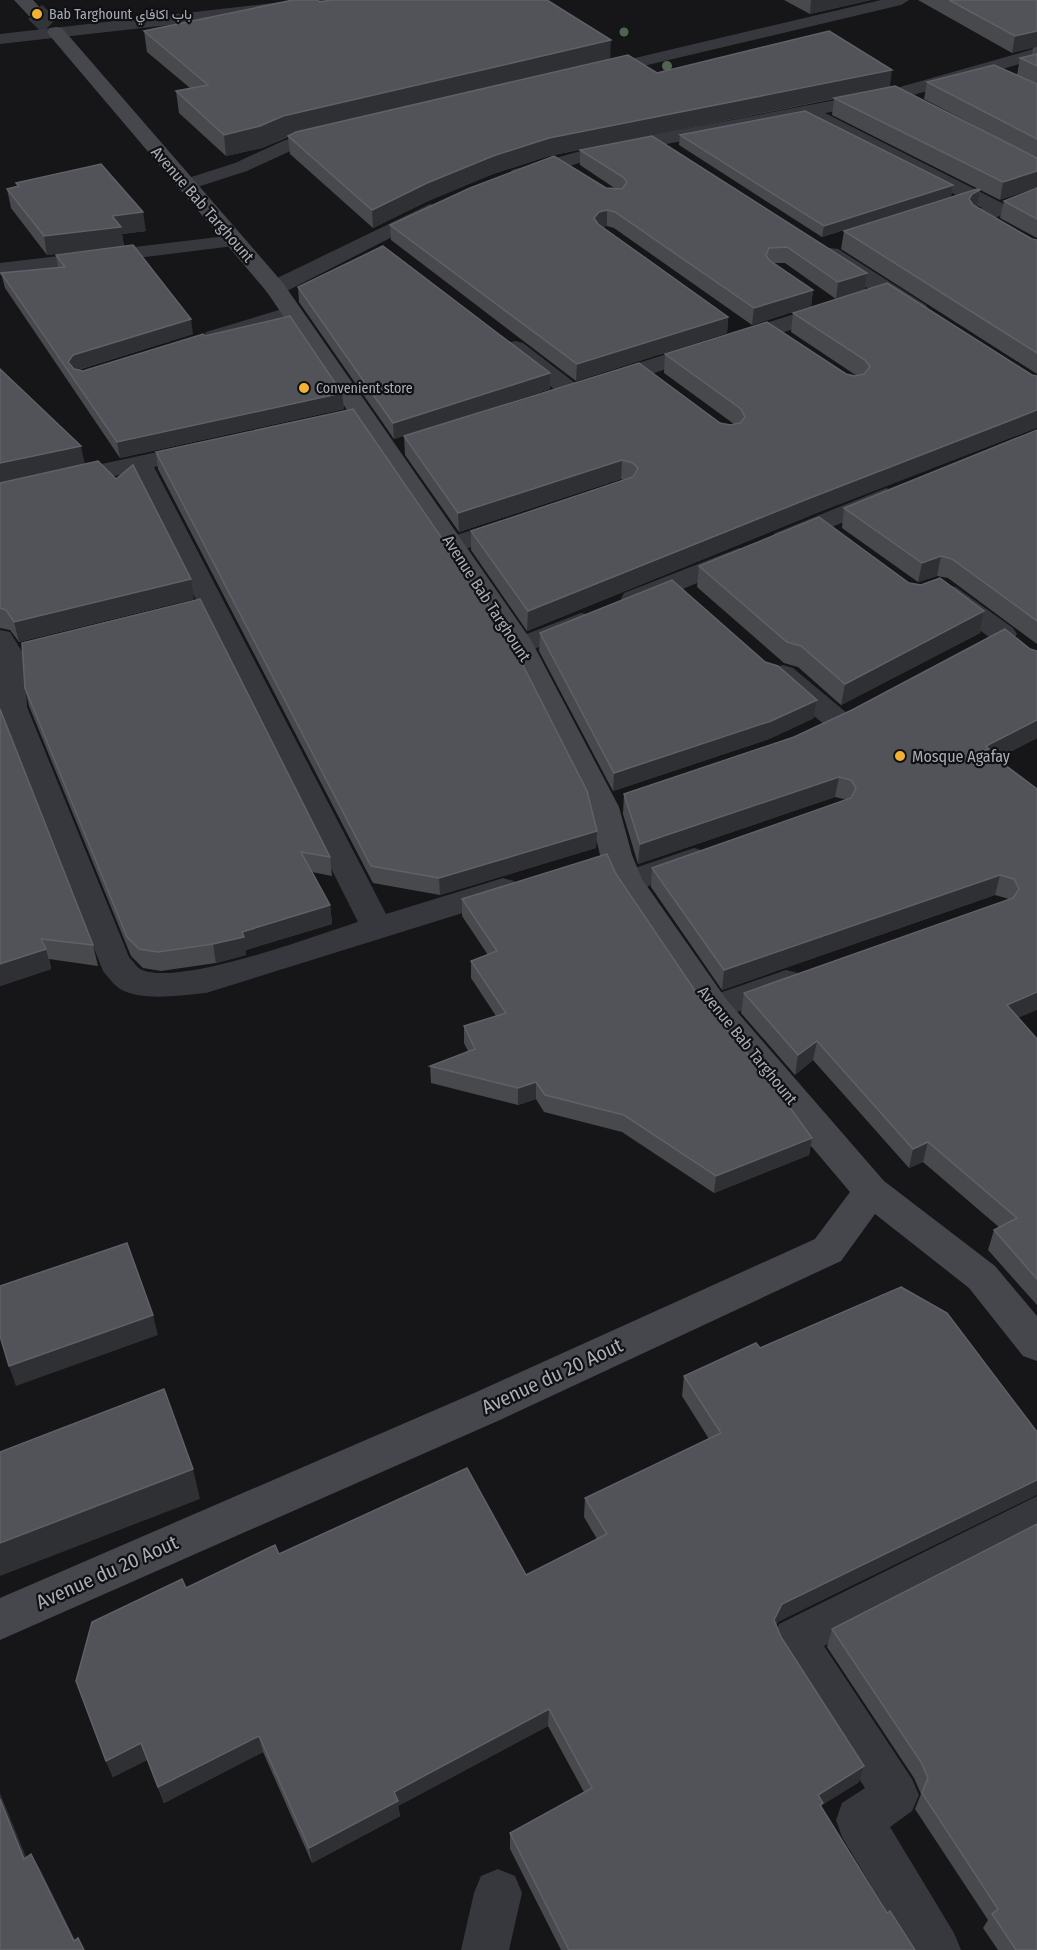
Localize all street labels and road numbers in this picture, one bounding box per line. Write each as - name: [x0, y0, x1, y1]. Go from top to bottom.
- street label: Avenue Bab Targhount: [147, 143, 258, 267]
- street label: Avenue Bab Targhount: [439, 531, 535, 666]
- street label: Avenue Bab Targhount: [694, 982, 802, 1109]
- street label: Avenue du 20 Aout: [478, 1333, 627, 1419]
- street label: Avenue du 20 Aout: [32, 1530, 182, 1614]

